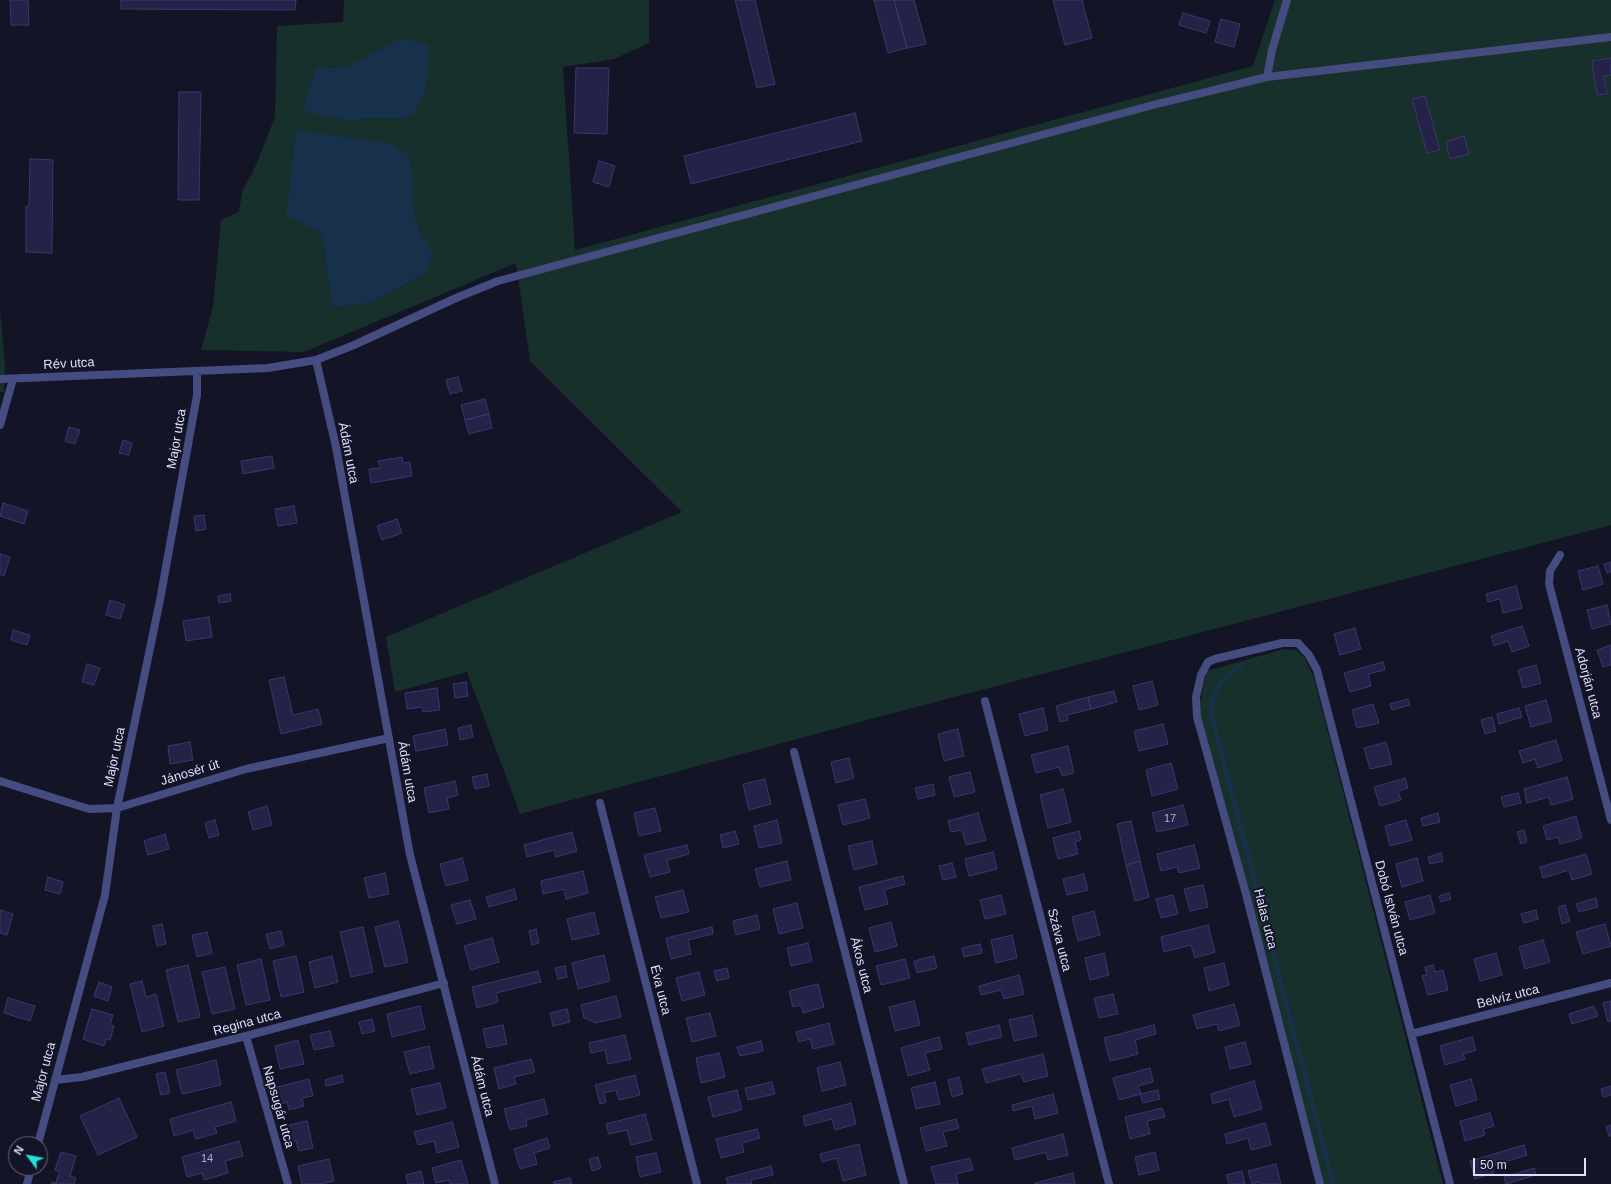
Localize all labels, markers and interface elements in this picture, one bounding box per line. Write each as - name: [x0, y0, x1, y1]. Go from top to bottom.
- street label: Rév utca: [43, 355, 95, 373]
- street label: Major utca: [164, 408, 190, 470]
- street label: Ádám utca: [334, 421, 362, 485]
- street label: Adorján utca: [1571, 646, 1605, 720]
- street label: Major utca: [101, 726, 129, 788]
- street label: Ádám utca: [394, 740, 420, 804]
- street label: Jánosér út: [159, 757, 221, 789]
- house number: 17: [1164, 812, 1176, 826]
- street label: Dobó István utca: [1371, 859, 1411, 957]
- street label: Halas utca: [1250, 887, 1280, 951]
- street label: Száva utca: [1044, 907, 1074, 973]
- street label: Ákos utca: [847, 935, 875, 995]
- street label: Éva utca: [646, 964, 674, 1016]
- street label: Belvíz utca: [1475, 982, 1541, 1012]
- street label: Regina utca: [211, 1006, 283, 1040]
- street label: Major utca: [29, 1041, 59, 1103]
- street label: Ádám utca: [467, 1054, 497, 1118]
- street label: Napsugár utca: [259, 1064, 297, 1150]
- north arrow: [8, 1136, 48, 1176]
- text: N: [11, 1144, 26, 1157]
- scale bar: [1475, 1150, 1588, 1176]
- house number: 14: [201, 1152, 213, 1166]
- text: 50 m: [1480, 1158, 1507, 1172]

